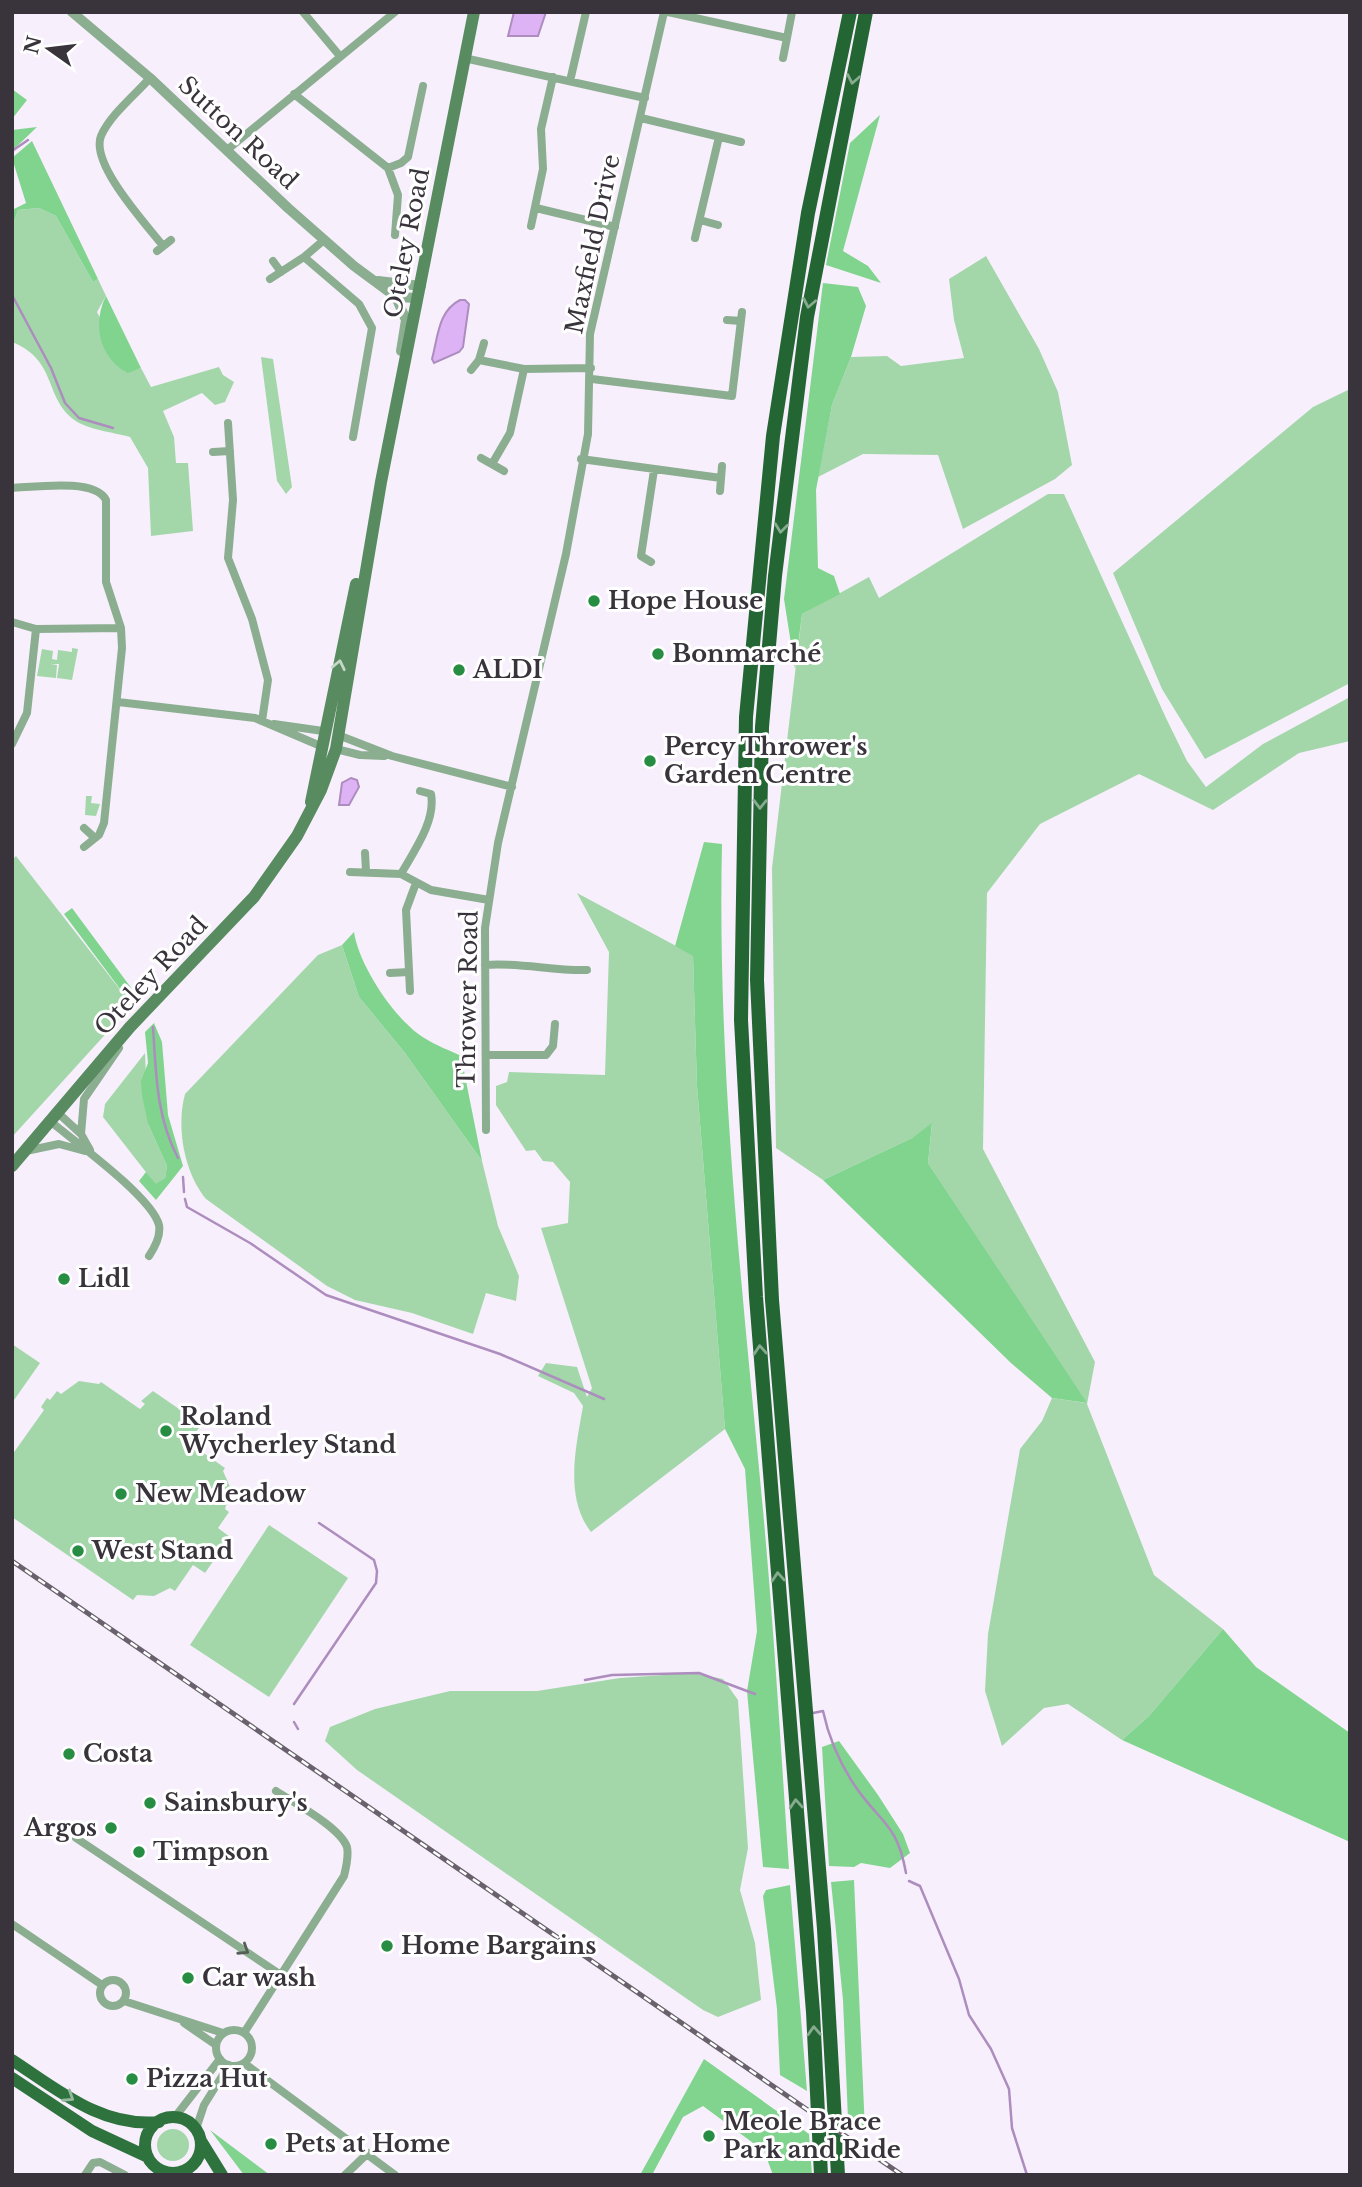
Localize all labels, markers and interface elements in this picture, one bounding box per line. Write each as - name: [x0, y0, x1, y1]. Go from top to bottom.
- north arrow: [14, 14, 84, 84]
- text: N: [20, 33, 46, 56]
- street label: Sutton Road: [173, 70, 304, 195]
- one-way arrow: [846, 73, 861, 85]
- street label: Maxfield Drive: [559, 151, 626, 336]
- street label: Oteley Road: [378, 165, 435, 320]
- one-way arrow: [803, 297, 818, 309]
- one-way arrow: [774, 522, 789, 534]
- place label: Hope House: [608, 586, 763, 615]
- marker: Hope House: [586, 593, 602, 609]
- place label: Bonmarché: [672, 639, 821, 668]
- marker: Bonmarché: [650, 646, 666, 662]
- place label: ALDI: [472, 655, 543, 684]
- one-way arrow: [330, 659, 345, 671]
- marker: ALDI: [451, 662, 467, 678]
- place label: Percy Thrower's Garden Centre: [664, 732, 867, 789]
- marker: Percy Thrower's Garden Centre: [642, 753, 658, 769]
- one-way arrow: [753, 799, 768, 810]
- street label: Oteley Road: [88, 910, 213, 1041]
- street label: Thrower Road: [451, 910, 484, 1088]
- place label: Lidl: [78, 1264, 130, 1293]
- marker: Lidl: [56, 1271, 72, 1287]
- one-way arrow: [753, 1344, 768, 1355]
- place label: Roland Wycherley Stand: [179, 1402, 397, 1459]
- marker: Roland Wycherley Stand: [158, 1423, 174, 1439]
- place label: New Meadow: [135, 1479, 306, 1508]
- marker: New Meadow: [113, 1486, 129, 1502]
- place label: West Stand: [91, 1536, 234, 1565]
- marker: West Stand: [70, 1543, 86, 1559]
- one-way arrow: [771, 1571, 786, 1582]
- place label: Costa: [83, 1739, 153, 1768]
- marker: Costa: [61, 1746, 77, 1762]
- place label: Sainsbury's: [164, 1788, 308, 1817]
- marker: Sainsbury's: [142, 1795, 158, 1811]
- one-way arrow: [789, 1798, 804, 1809]
- place label: Argos: [23, 1813, 97, 1842]
- marker: Argos: [103, 1820, 119, 1836]
- place label: Timpson: [153, 1837, 270, 1866]
- marker: Timpson: [131, 1844, 147, 1860]
- place label: Home Bargains: [401, 1931, 597, 1960]
- marker: Home Bargains: [379, 1938, 395, 1954]
- one-way arrow: [236, 1942, 249, 1954]
- place label: Car wash: [202, 1963, 316, 1992]
- marker: Car wash: [180, 1970, 196, 1986]
- one-way arrow: [807, 2025, 822, 2036]
- place label: Pizza Hut: [146, 2064, 268, 2093]
- marker: Pizza Hut: [124, 2071, 140, 2087]
- one-way arrow: [62, 2089, 75, 2102]
- place label: Meole Brace Park and Ride: [723, 2107, 901, 2164]
- marker: Meole Brace Park and Ride: [701, 2128, 717, 2144]
- place label: Pets at Home: [285, 2129, 450, 2158]
- marker: Pets at Home: [263, 2136, 279, 2152]

